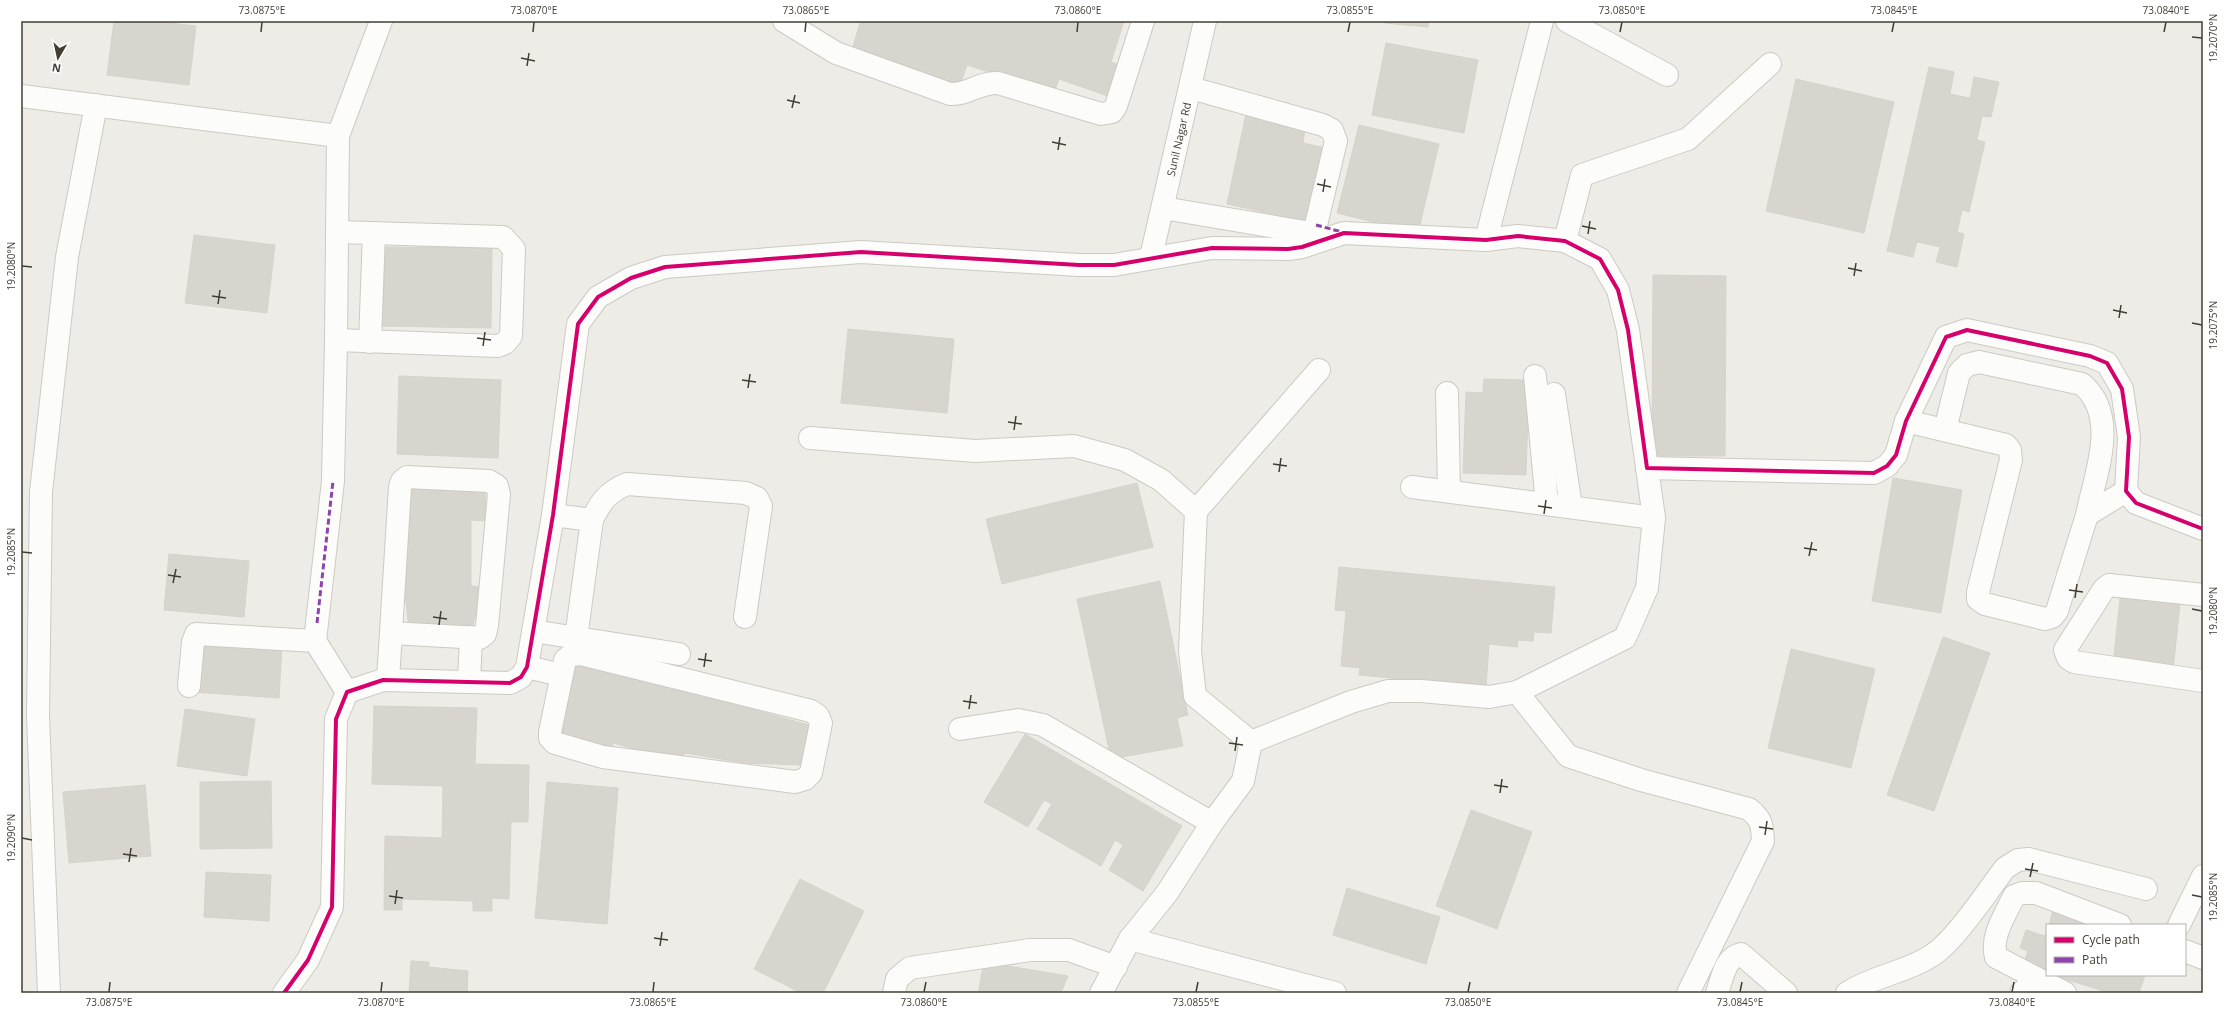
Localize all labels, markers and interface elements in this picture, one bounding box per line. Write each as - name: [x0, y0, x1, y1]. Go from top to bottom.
- text: 73.0875°E: [239, 3, 285, 17]
- text: 73.0870°E: [511, 3, 557, 17]
- text: 73.0865°E: [783, 3, 829, 17]
- text: 73.0860°E: [1055, 3, 1101, 17]
- text: 73.0855°E: [1327, 3, 1373, 17]
- text: 73.0850°E: [1599, 3, 1645, 17]
- text: 73.0845°E: [1871, 3, 1917, 17]
- text: 73.0840°E: [2143, 3, 2189, 17]
- text: 19.2070°N: [2206, 14, 2220, 62]
- north arrow: [38, 38, 78, 78]
- text: N: [51, 60, 62, 76]
- street label: Sunil Nagar Rd: [1162, 101, 1194, 177]
- text: 19.2080°N: [4, 242, 18, 290]
- text: 19.2075°N: [2206, 301, 2220, 349]
- text: 19.2085°N: [4, 528, 18, 576]
- text: 19.2080°N: [2206, 587, 2220, 635]
- text: 19.2090°N: [4, 814, 18, 862]
- text: 19.2085°N: [2206, 873, 2220, 921]
- legend: [2046, 924, 2186, 976]
- text: Cycle path: [2082, 931, 2140, 948]
- text: Path: [2082, 951, 2108, 968]
- text: 73.0875°E: [86, 995, 132, 1009]
- text: 73.0870°E: [358, 995, 404, 1009]
- text: 73.0865°E: [630, 995, 676, 1009]
- text: 73.0860°E: [901, 995, 947, 1009]
- text: 73.0855°E: [1173, 995, 1219, 1009]
- text: 73.0850°E: [1445, 995, 1491, 1009]
- text: 73.0845°E: [1717, 995, 1763, 1009]
- text: 73.0840°E: [1989, 995, 2035, 1009]

